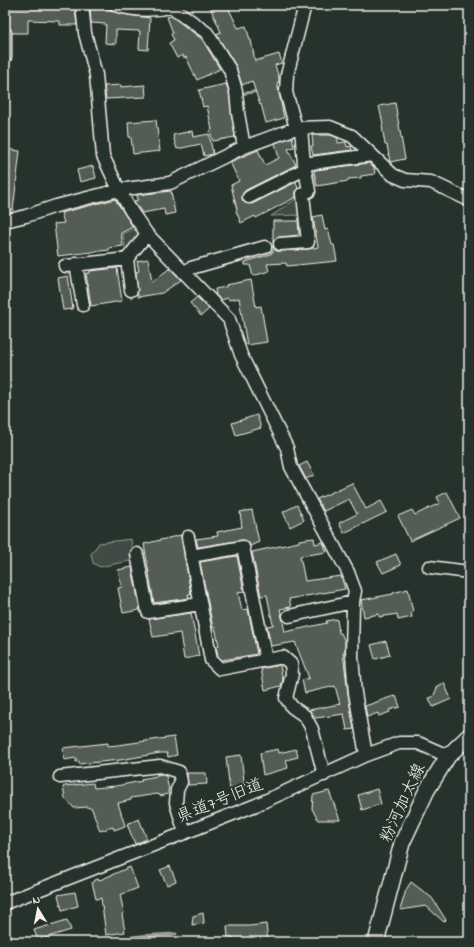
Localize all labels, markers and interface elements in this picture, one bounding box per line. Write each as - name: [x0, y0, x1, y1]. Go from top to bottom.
- street label: 粉河加太線: [374, 759, 432, 847]
- street label: 県道7号旧道: [173, 772, 267, 830]
- north arrow: [18, 889, 58, 929]
- text: N: [31, 892, 41, 909]

